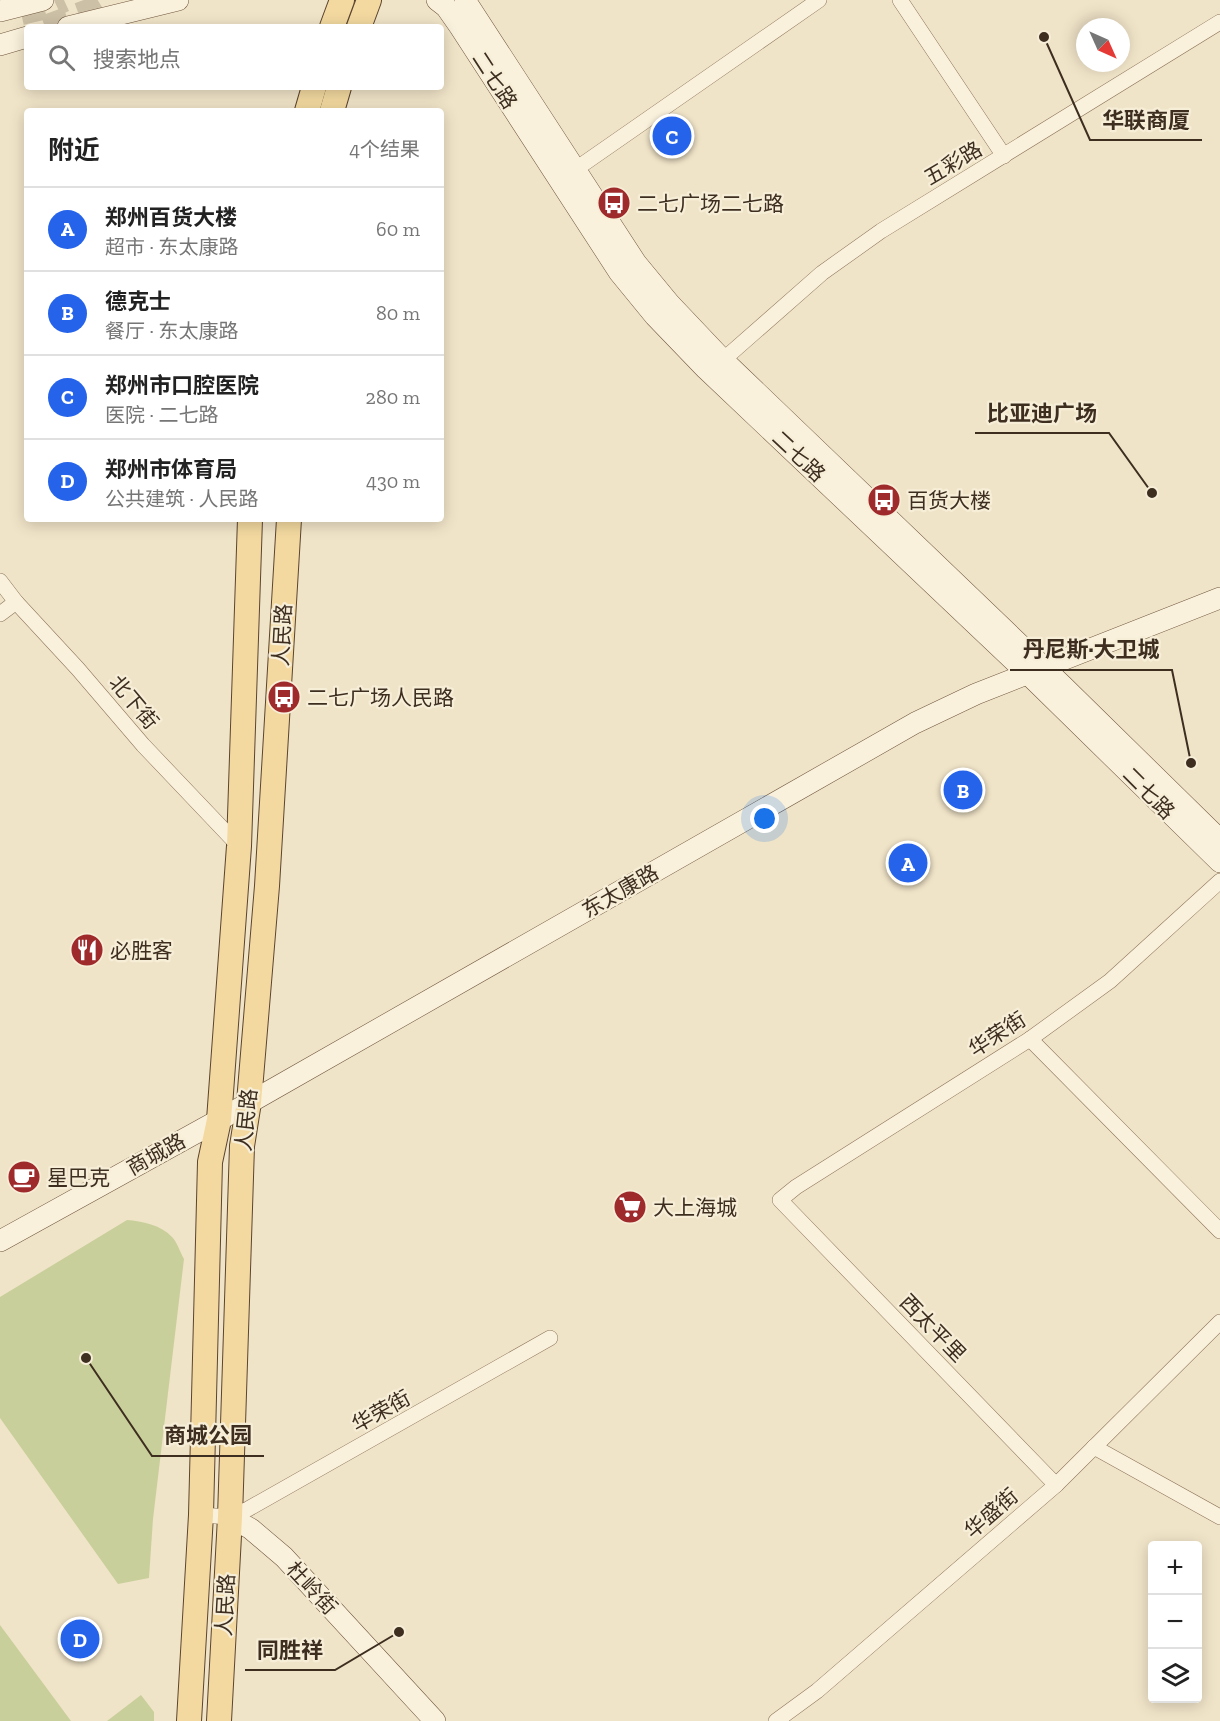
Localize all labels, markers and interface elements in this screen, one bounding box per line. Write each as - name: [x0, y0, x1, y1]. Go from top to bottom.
- north arrow: [1076, 18, 1130, 72]
- search box: [24, 24, 444, 90]
- icon: search: [45, 41, 78, 74]
- text: 搜索地点: [93, 46, 181, 73]
- street label: 二七路: [467, 47, 523, 113]
- callout: 华联商厦: [1090, 100, 1202, 140]
- text: 华联商厦: [1102, 107, 1190, 134]
- pin: C: [652, 114, 692, 158]
- text: 附近: [48, 134, 100, 166]
- street label: 五彩路: [920, 136, 986, 190]
- text: 4个结果: [349, 137, 420, 161]
- bus stop icon: 二七广场二七路: [596, 185, 632, 221]
- place label: 二七广场二七路: [637, 191, 784, 216]
- text: 郑州百货大楼: [105, 204, 237, 231]
- text: A: [61, 217, 74, 241]
- text: 60 m: [376, 217, 420, 241]
- text: 超市 · 东太康路: [105, 235, 238, 259]
- text: 德克士: [105, 288, 171, 315]
- text: B: [61, 301, 74, 325]
- text: 80 m: [376, 301, 420, 325]
- text: 餐厅 · 东太康路: [105, 319, 238, 343]
- text: 郑州市口腔医院: [105, 372, 259, 399]
- text: C: [61, 385, 74, 409]
- text: 280 m: [366, 385, 420, 409]
- callout: 比亚迪广场: [975, 393, 1109, 433]
- text: 比亚迪广场: [987, 400, 1097, 427]
- text: 医院 · 二七路: [105, 403, 218, 427]
- street label: 二七路: [767, 425, 831, 487]
- text: 郑州市体育局: [105, 456, 237, 483]
- text: D: [61, 469, 74, 493]
- text: 430 m: [366, 469, 420, 493]
- bus stop icon: 百货大楼: [866, 482, 902, 518]
- text: 公共建筑 · 人民路: [105, 487, 258, 511]
- place label: 百货大楼: [907, 488, 991, 513]
- street label: 人民路: [268, 603, 296, 667]
- callout: 丹尼斯·大卫城: [1010, 630, 1172, 670]
- text: 丹尼斯·大卫城: [1022, 636, 1160, 663]
- street label: 北下街: [104, 670, 164, 734]
- bus stop icon: 二七广场人民路: [266, 679, 302, 715]
- place label: 二七广场人民路: [307, 685, 454, 710]
- street label: 二七路: [1118, 762, 1180, 824]
- pin: B: [944, 768, 982, 812]
- your location: [750, 804, 779, 833]
- pin: A: [888, 840, 928, 886]
- street label: 东太康路: [577, 859, 663, 923]
- restaurant icon: 必胜客: [69, 932, 105, 968]
- place label: 必胜客: [110, 938, 173, 963]
- street label: 华荣街: [964, 1006, 1030, 1062]
- street label: 人民路: [230, 1087, 262, 1153]
- street label: 商城路: [122, 1128, 190, 1180]
- cafe icon: 星巴克: [6, 1159, 42, 1195]
- place label: 星巴克: [47, 1165, 110, 1190]
- supermarket icon: 大上海城: [612, 1189, 648, 1225]
- place label: 大上海城: [653, 1195, 737, 1220]
- street label: 西太平里: [895, 1289, 971, 1367]
- street label: 华荣街: [347, 1385, 415, 1437]
- callout: 商城公园: [152, 1416, 264, 1456]
- text: 商城公园: [164, 1422, 252, 1449]
- street label: 华盛街: [959, 1483, 1023, 1543]
- map controls: [1148, 1541, 1202, 1703]
- button: +: [1148, 1541, 1202, 1595]
- street label: 杜岭街: [281, 1556, 343, 1620]
- street label: 人民路: [211, 1573, 239, 1637]
- button: −: [1148, 1595, 1202, 1649]
- pin: D: [60, 1616, 100, 1662]
- callout: 同胜祥: [245, 1630, 335, 1670]
- text: 同胜祥: [257, 1637, 323, 1664]
- button: layers: [1148, 1649, 1202, 1703]

